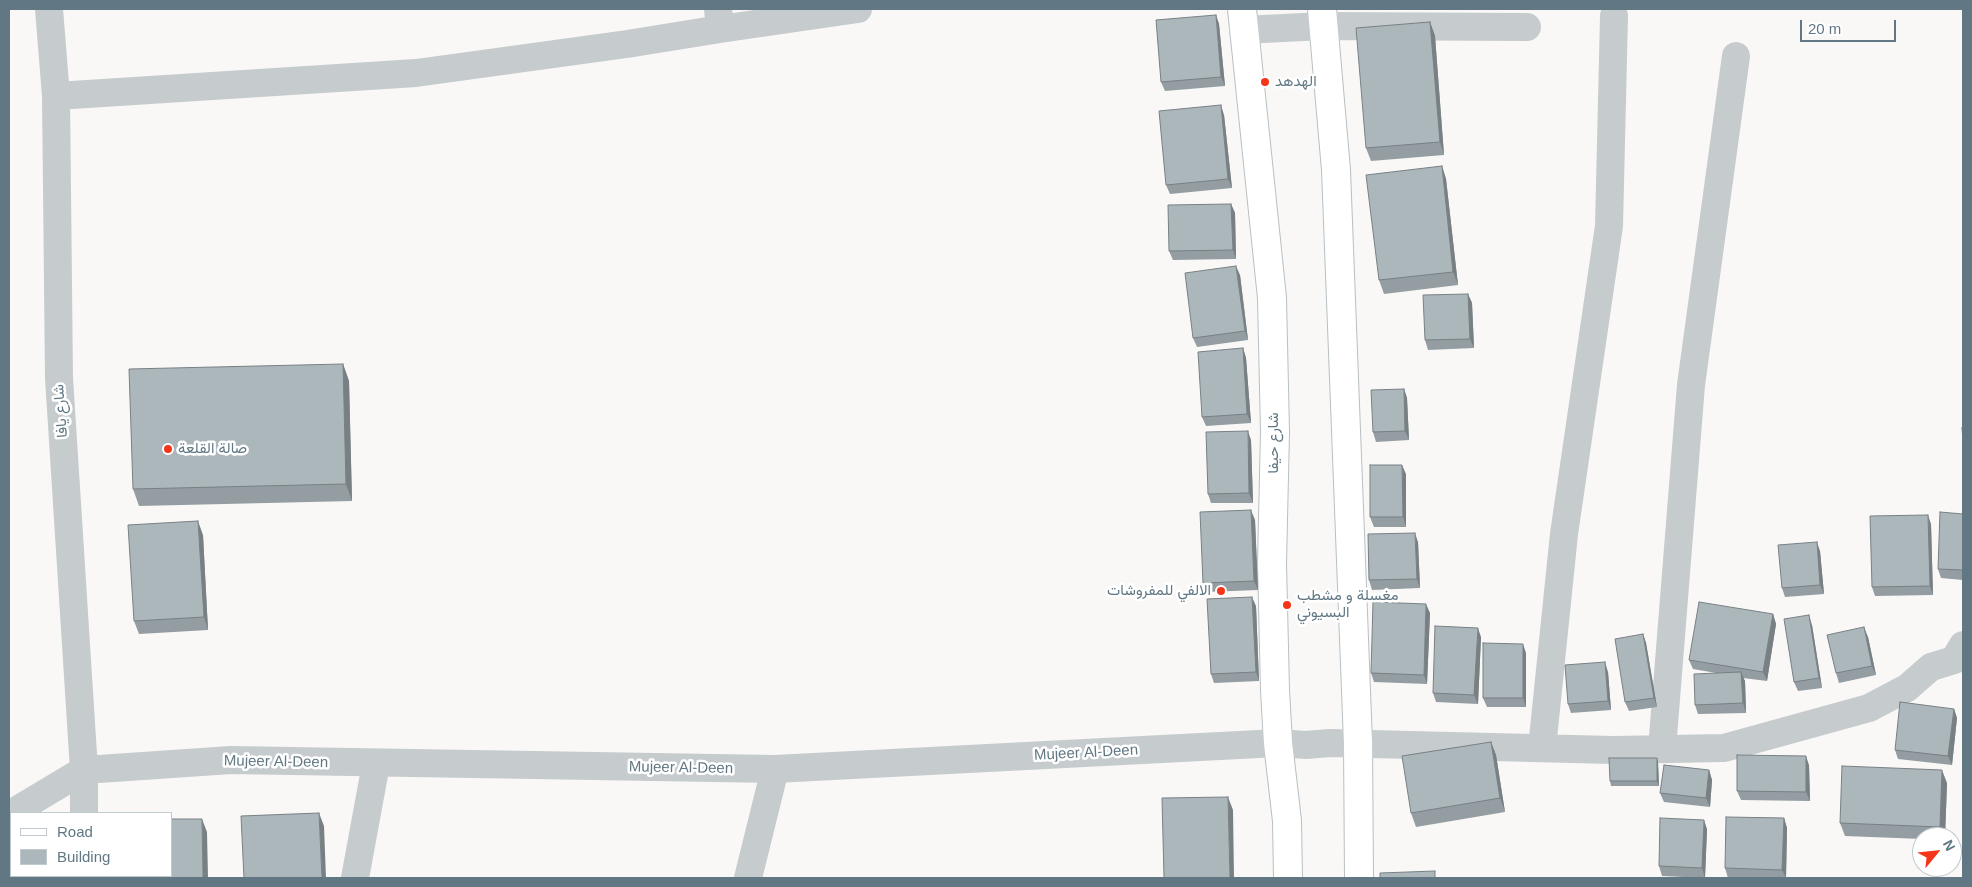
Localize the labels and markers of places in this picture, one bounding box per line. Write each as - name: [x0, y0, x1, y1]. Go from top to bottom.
- place label: الهدهد: [1275, 73, 1317, 91]
- marker: الهدهد: [1259, 76, 1271, 88]
- place label: صالة القلعة: [178, 440, 247, 458]
- marker: صالة القلعة: [162, 443, 174, 455]
- place label: الالفي للمفروشات: [1107, 582, 1211, 600]
- marker: الالفي للمفروشات: [1215, 585, 1227, 597]
- place label: مغسلة و مشطب البسيوني: [1297, 587, 1399, 622]
- marker: مغسلة و مشطب البسيوني: [1281, 599, 1293, 611]

